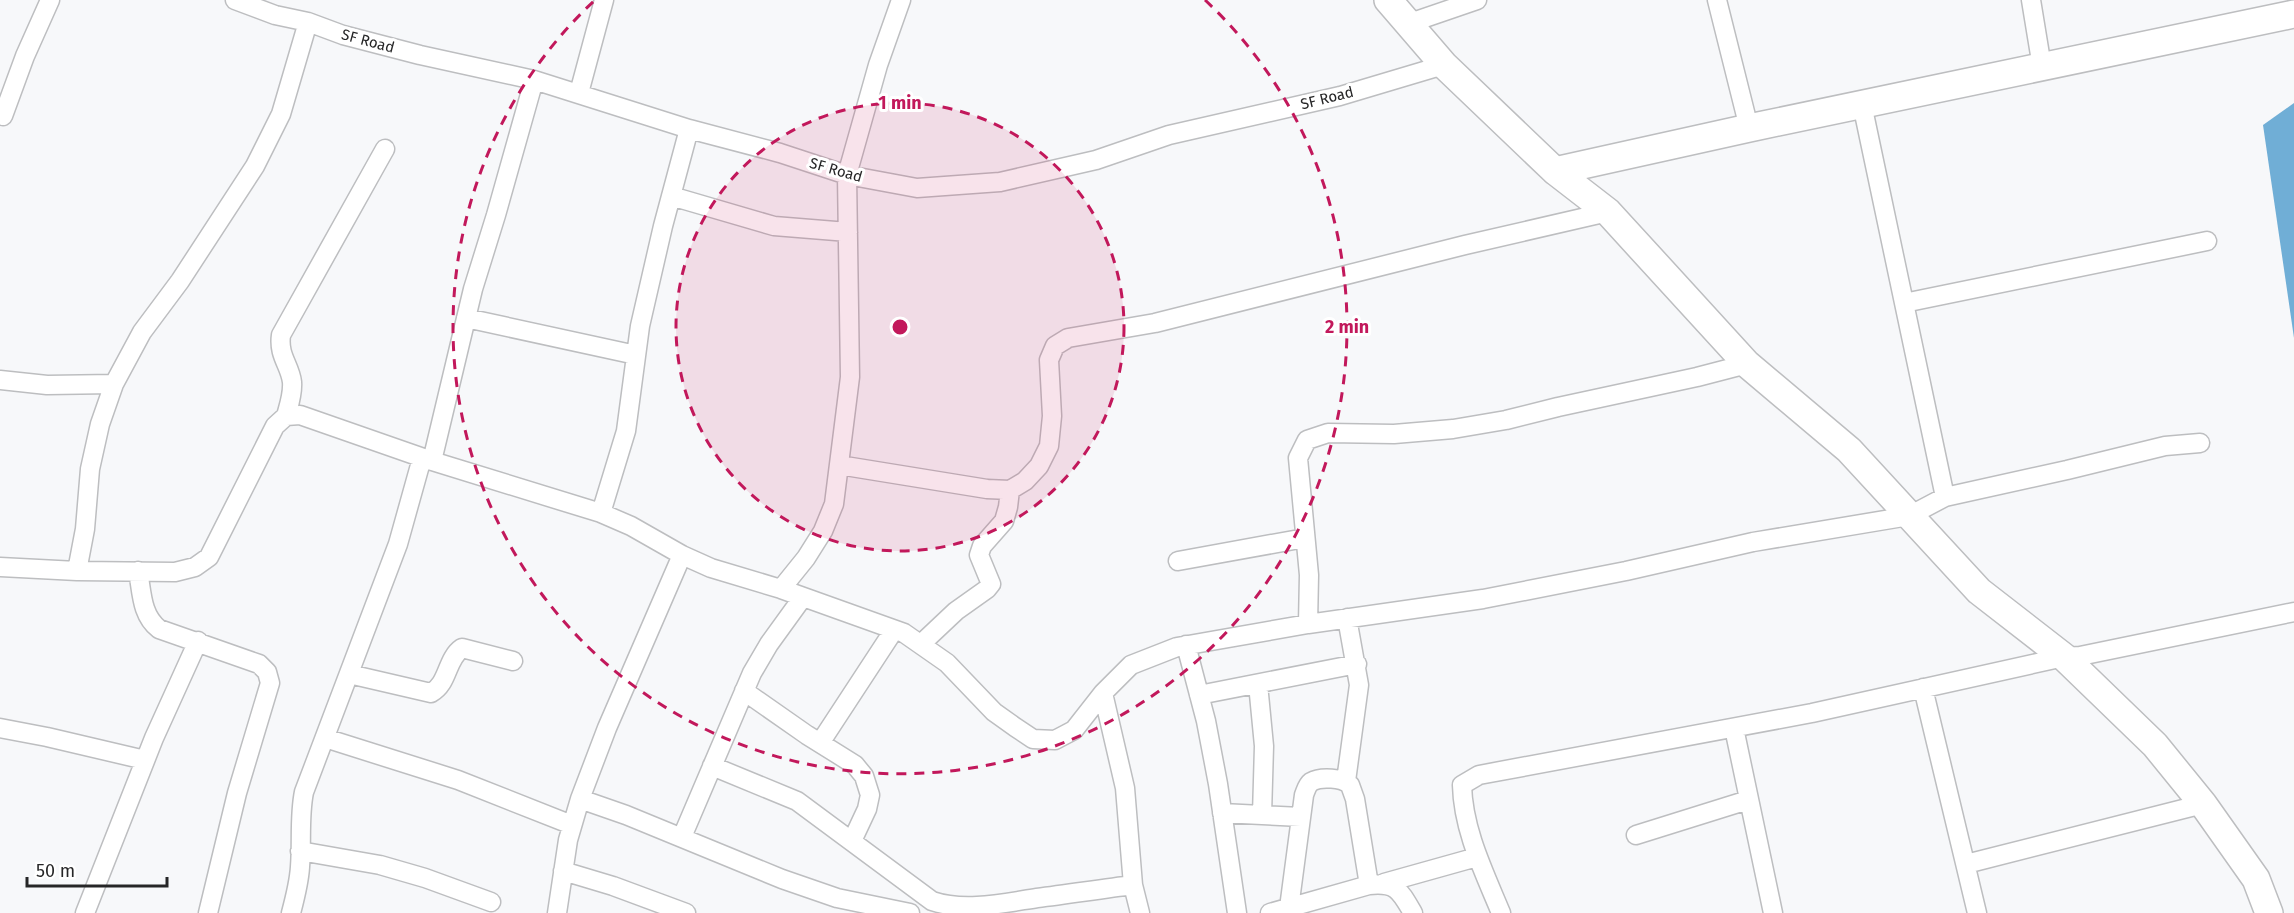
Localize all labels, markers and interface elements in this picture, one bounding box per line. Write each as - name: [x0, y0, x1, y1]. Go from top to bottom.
- street label: SF Road: [340, 25, 396, 57]
- street label: SF Road: [1299, 83, 1355, 113]
- text: 1 min: [878, 92, 922, 114]
- street label: SF Road: [808, 154, 864, 186]
- text: 2 min: [1325, 316, 1369, 338]
- centre of rings: [890, 317, 910, 337]
- scale bar: [27, 850, 166, 888]
- text: 50 m: [36, 860, 75, 882]

